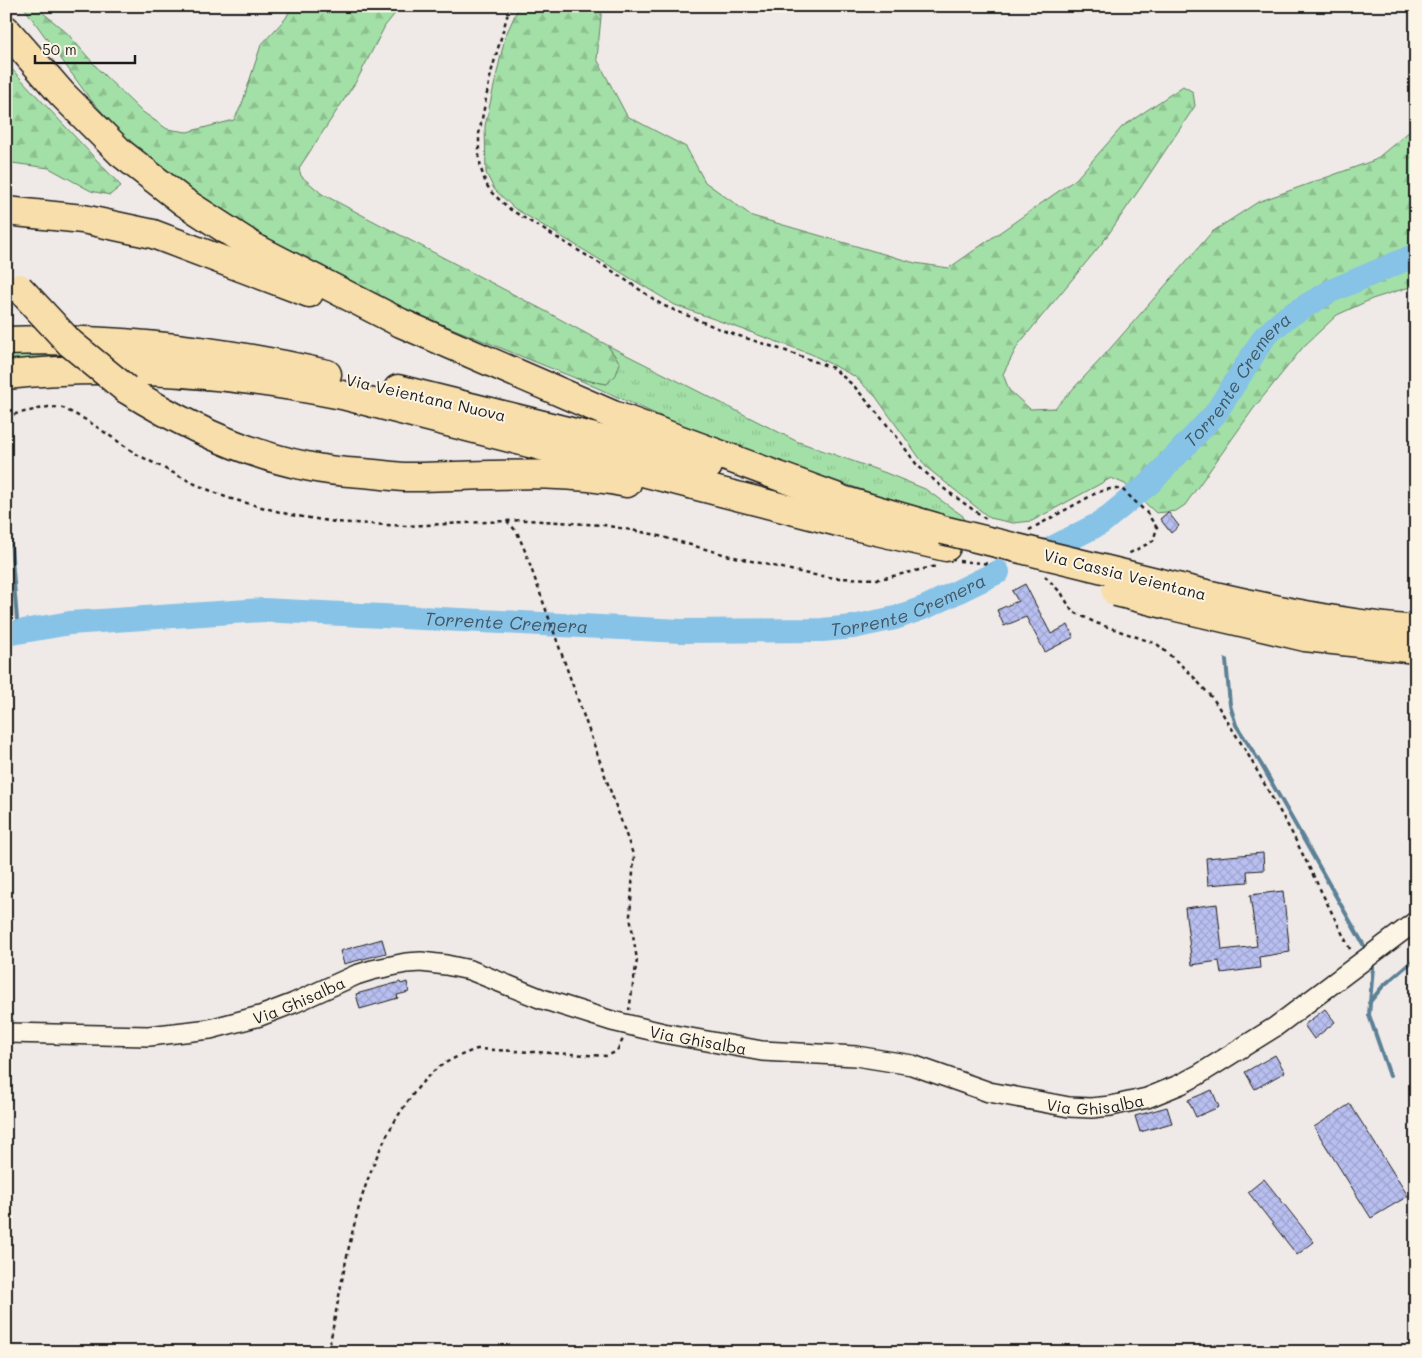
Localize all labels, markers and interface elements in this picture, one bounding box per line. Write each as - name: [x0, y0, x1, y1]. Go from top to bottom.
- scale bar: [35, 32, 135, 64]
- text: 50 m: [42, 39, 77, 59]
- water label: Torrente Cremera: [1178, 307, 1296, 452]
- street label: Via Veientana Nuova: [344, 368, 508, 426]
- street label: Via Cassia Veientana: [1041, 544, 1209, 604]
- water label: Torrente Cremera: [829, 568, 990, 641]
- water label: Torrente Cremera: [424, 606, 589, 638]
- street label: Via Ghisalba: [250, 971, 348, 1028]
- street label: Via Ghisalba: [648, 1020, 748, 1059]
- street label: Via Ghisalba: [1045, 1089, 1146, 1119]

